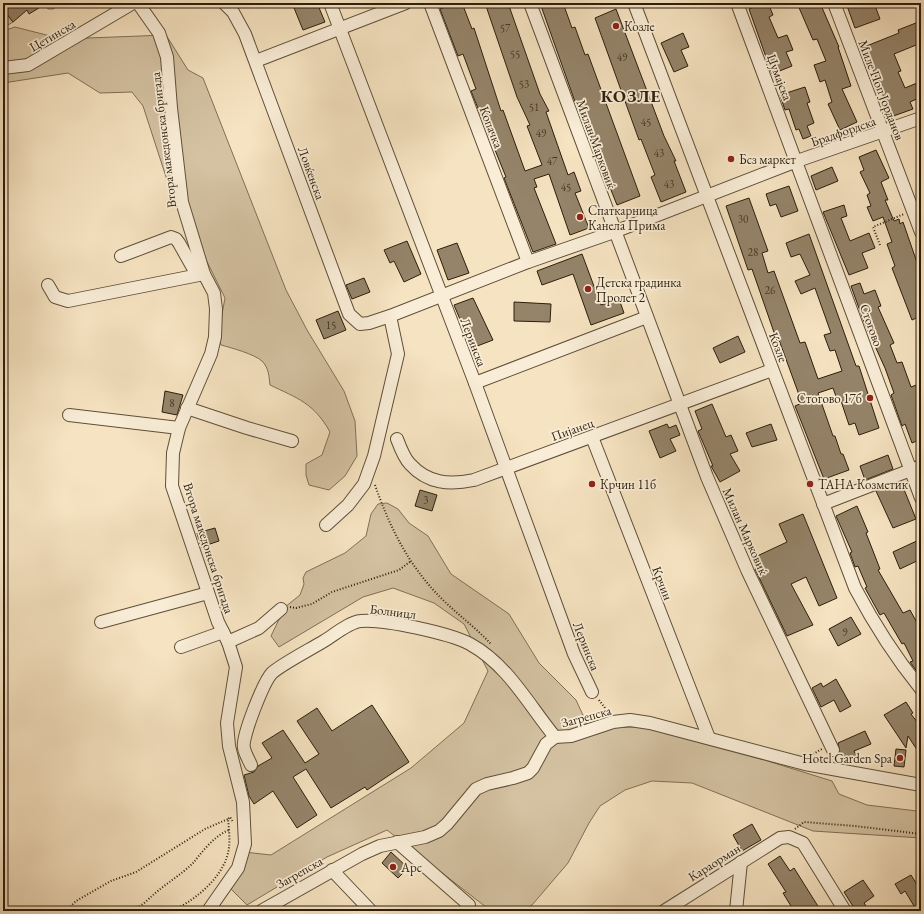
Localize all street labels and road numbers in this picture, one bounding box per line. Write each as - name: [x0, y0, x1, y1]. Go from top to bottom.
- street label: Цетинска: [26, 15, 79, 55]
- street label: Миле Поп Јорданов: [855, 38, 909, 143]
- street label: Џумајска: [763, 52, 796, 104]
- street label: Втора македонска бригада: [147, 70, 180, 209]
- street label: Милан Марковиќ: [573, 97, 621, 192]
- street label: Копачка: [476, 104, 508, 151]
- street label: Брадфордска: [808, 112, 879, 151]
- street label: Ловќенска: [294, 144, 329, 203]
- street label: Стогово: [856, 302, 887, 349]
- street label: Леринска: [456, 315, 491, 370]
- street label: Козле: [765, 330, 792, 365]
- street label: Пијанец: [548, 414, 596, 445]
- street label: Втора македонска бригада: [179, 481, 238, 617]
- street label: Милан Марковиќ: [719, 485, 773, 578]
- street label: Крчин: [648, 564, 677, 603]
- street label: Болницл: [369, 600, 417, 623]
- street label: Леринска: [569, 619, 604, 674]
- street label: Загрепска: [559, 701, 614, 731]
- street label: Караорман: [685, 840, 744, 885]
- street label: Загрепска: [273, 852, 326, 893]

